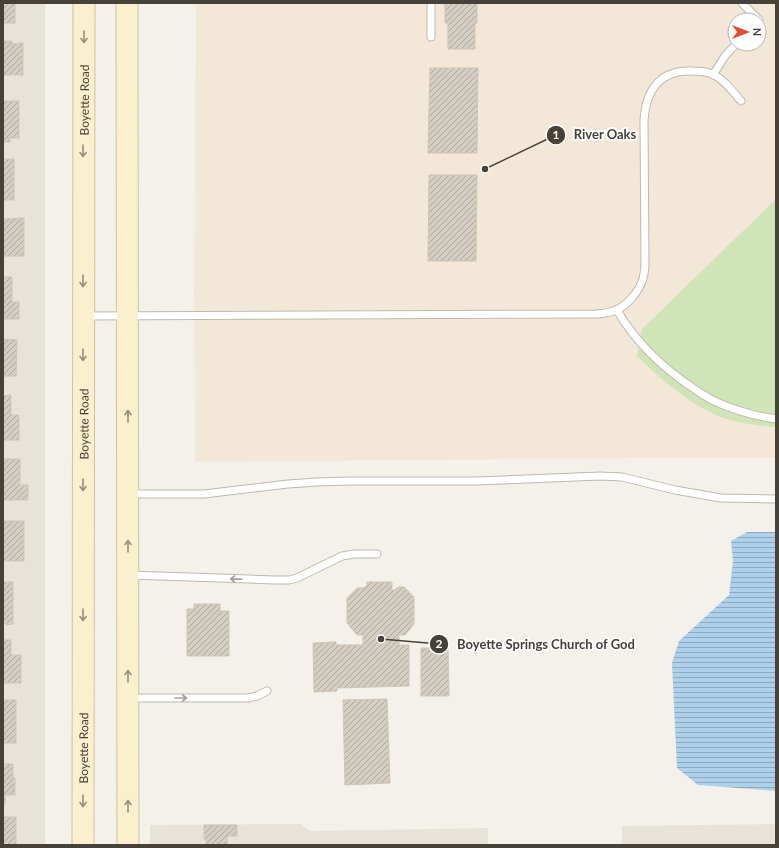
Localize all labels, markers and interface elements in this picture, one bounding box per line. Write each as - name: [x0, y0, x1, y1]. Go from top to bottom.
- north arrow: [727, 12, 767, 52]
- text: N: [751, 28, 764, 36]
- one-way arrow: [80, 30, 88, 43]
- street label: Boyette Road: [76, 65, 91, 135]
- callout: River Oaks: [546, 122, 645, 147]
- text: River Oaks: [574, 126, 637, 142]
- text: 1: [553, 127, 560, 142]
- one-way arrow: [79, 144, 87, 157]
- one-way arrow: [79, 274, 87, 287]
- one-way arrow: [79, 348, 87, 361]
- street label: Boyette Road: [76, 389, 91, 459]
- one-way arrow: [124, 410, 132, 423]
- one-way arrow: [79, 478, 87, 491]
- one-way arrow: [124, 540, 132, 553]
- one-way arrow: [230, 575, 243, 583]
- one-way arrow: [79, 608, 87, 621]
- callout: Boyette Springs Church of God: [429, 632, 643, 657]
- text: 2: [436, 636, 443, 651]
- text: Boyette Springs Church of God: [457, 636, 635, 652]
- one-way arrow: [124, 670, 132, 683]
- one-way arrow: [174, 694, 187, 702]
- street label: Boyette Road: [76, 713, 91, 783]
- one-way arrow: [79, 794, 87, 807]
- one-way arrow: [124, 800, 132, 813]

